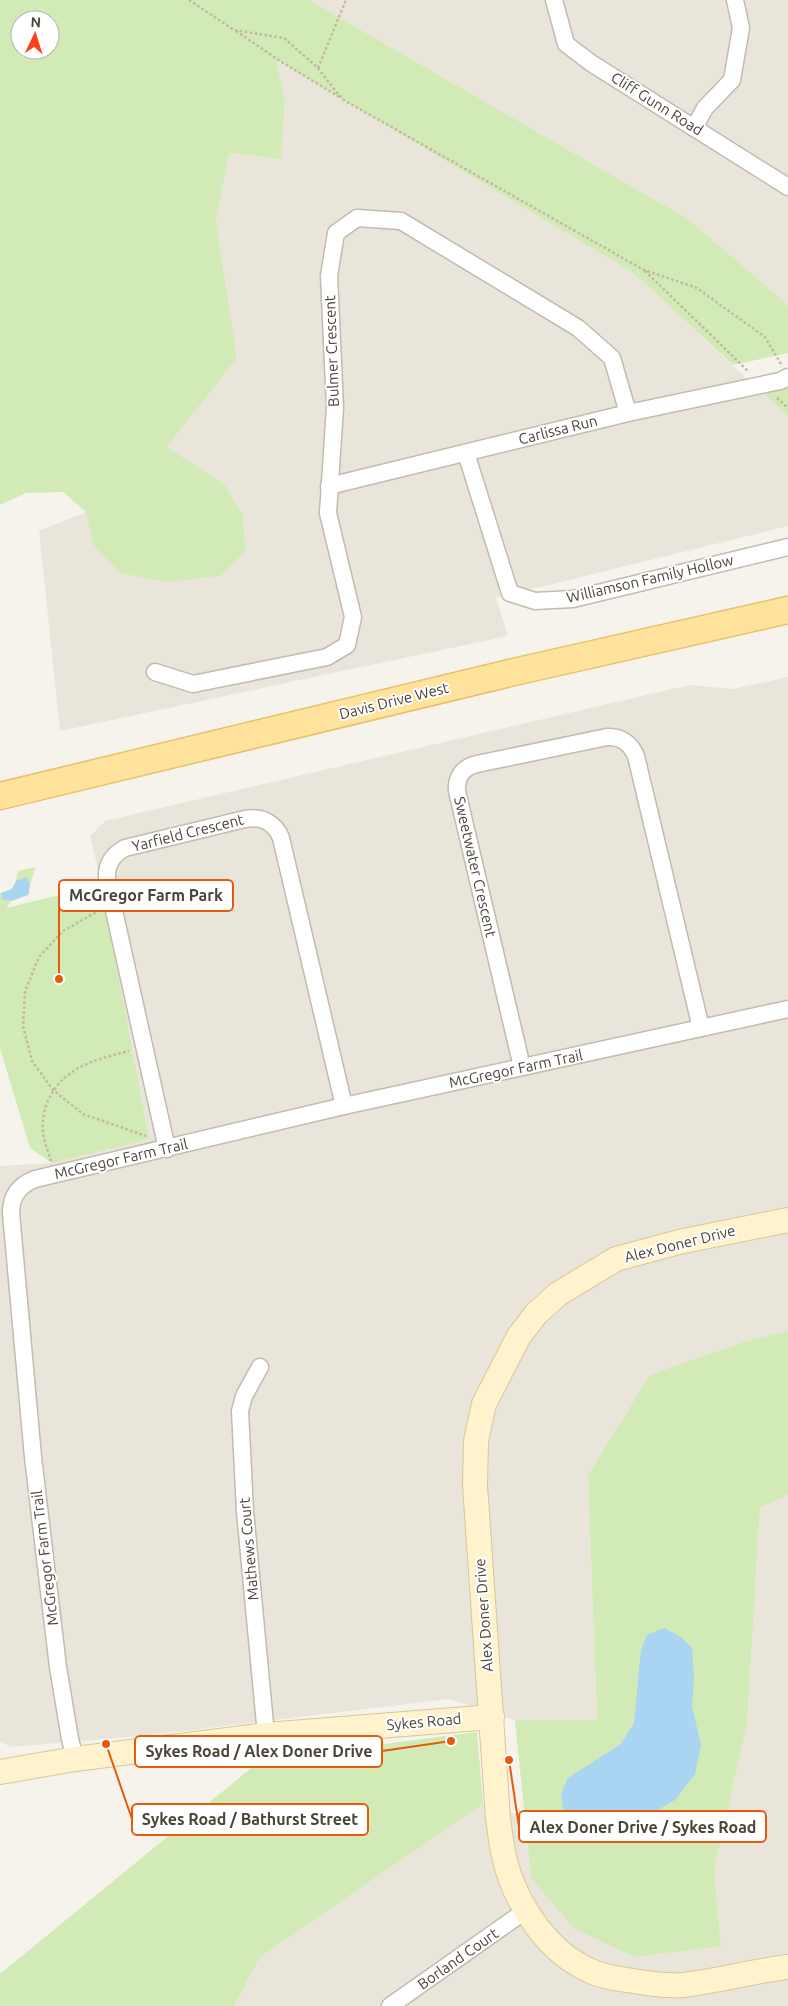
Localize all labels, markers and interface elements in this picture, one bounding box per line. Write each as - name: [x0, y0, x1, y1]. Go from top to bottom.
- north arrow: [10, 10, 60, 60]
- text: N: [30, 14, 42, 30]
- street label: Cliff Gunn Road: [608, 68, 706, 139]
- street label: Bulmer Crescent: [321, 295, 342, 407]
- street label: Carlissa Run: [517, 411, 599, 448]
- street label: Williamson Family Hollow: [565, 551, 735, 606]
- street label: Davis Drive West: [337, 679, 451, 722]
- street label: Sweetwater Crescent: [451, 795, 500, 939]
- street label: Yarfield Crescent: [130, 810, 246, 855]
- callout: McGregor Farm Park: [59, 880, 233, 911]
- text: McGregor Farm Park: [69, 886, 223, 904]
- street label: McGregor Farm Trail: [447, 1046, 584, 1091]
- street label: McGregor Farm Trail: [53, 1135, 189, 1182]
- street label: Alex Doner Drive: [623, 1222, 737, 1266]
- street label: McGregor Farm Trail: [28, 1489, 61, 1627]
- street label: Mathews Court: [236, 1497, 261, 1601]
- street label: Alex Doner Drive: [471, 1558, 496, 1672]
- street label: Sykes Road: [386, 1710, 462, 1733]
- callout: Sykes Road / Alex Doner Drive: [135, 1736, 382, 1767]
- text: Sykes Road / Alex Doner Drive: [146, 1742, 372, 1760]
- callout: Sykes Road / Bathurst Street: [132, 1804, 368, 1835]
- text: Sykes Road / Bathurst Street: [142, 1810, 358, 1828]
- callout: Alex Doner Drive / Sykes Road: [519, 1811, 766, 1842]
- text: Alex Doner Drive / Sykes Road: [530, 1818, 756, 1836]
- street label: Borland Court: [414, 1924, 501, 1993]

